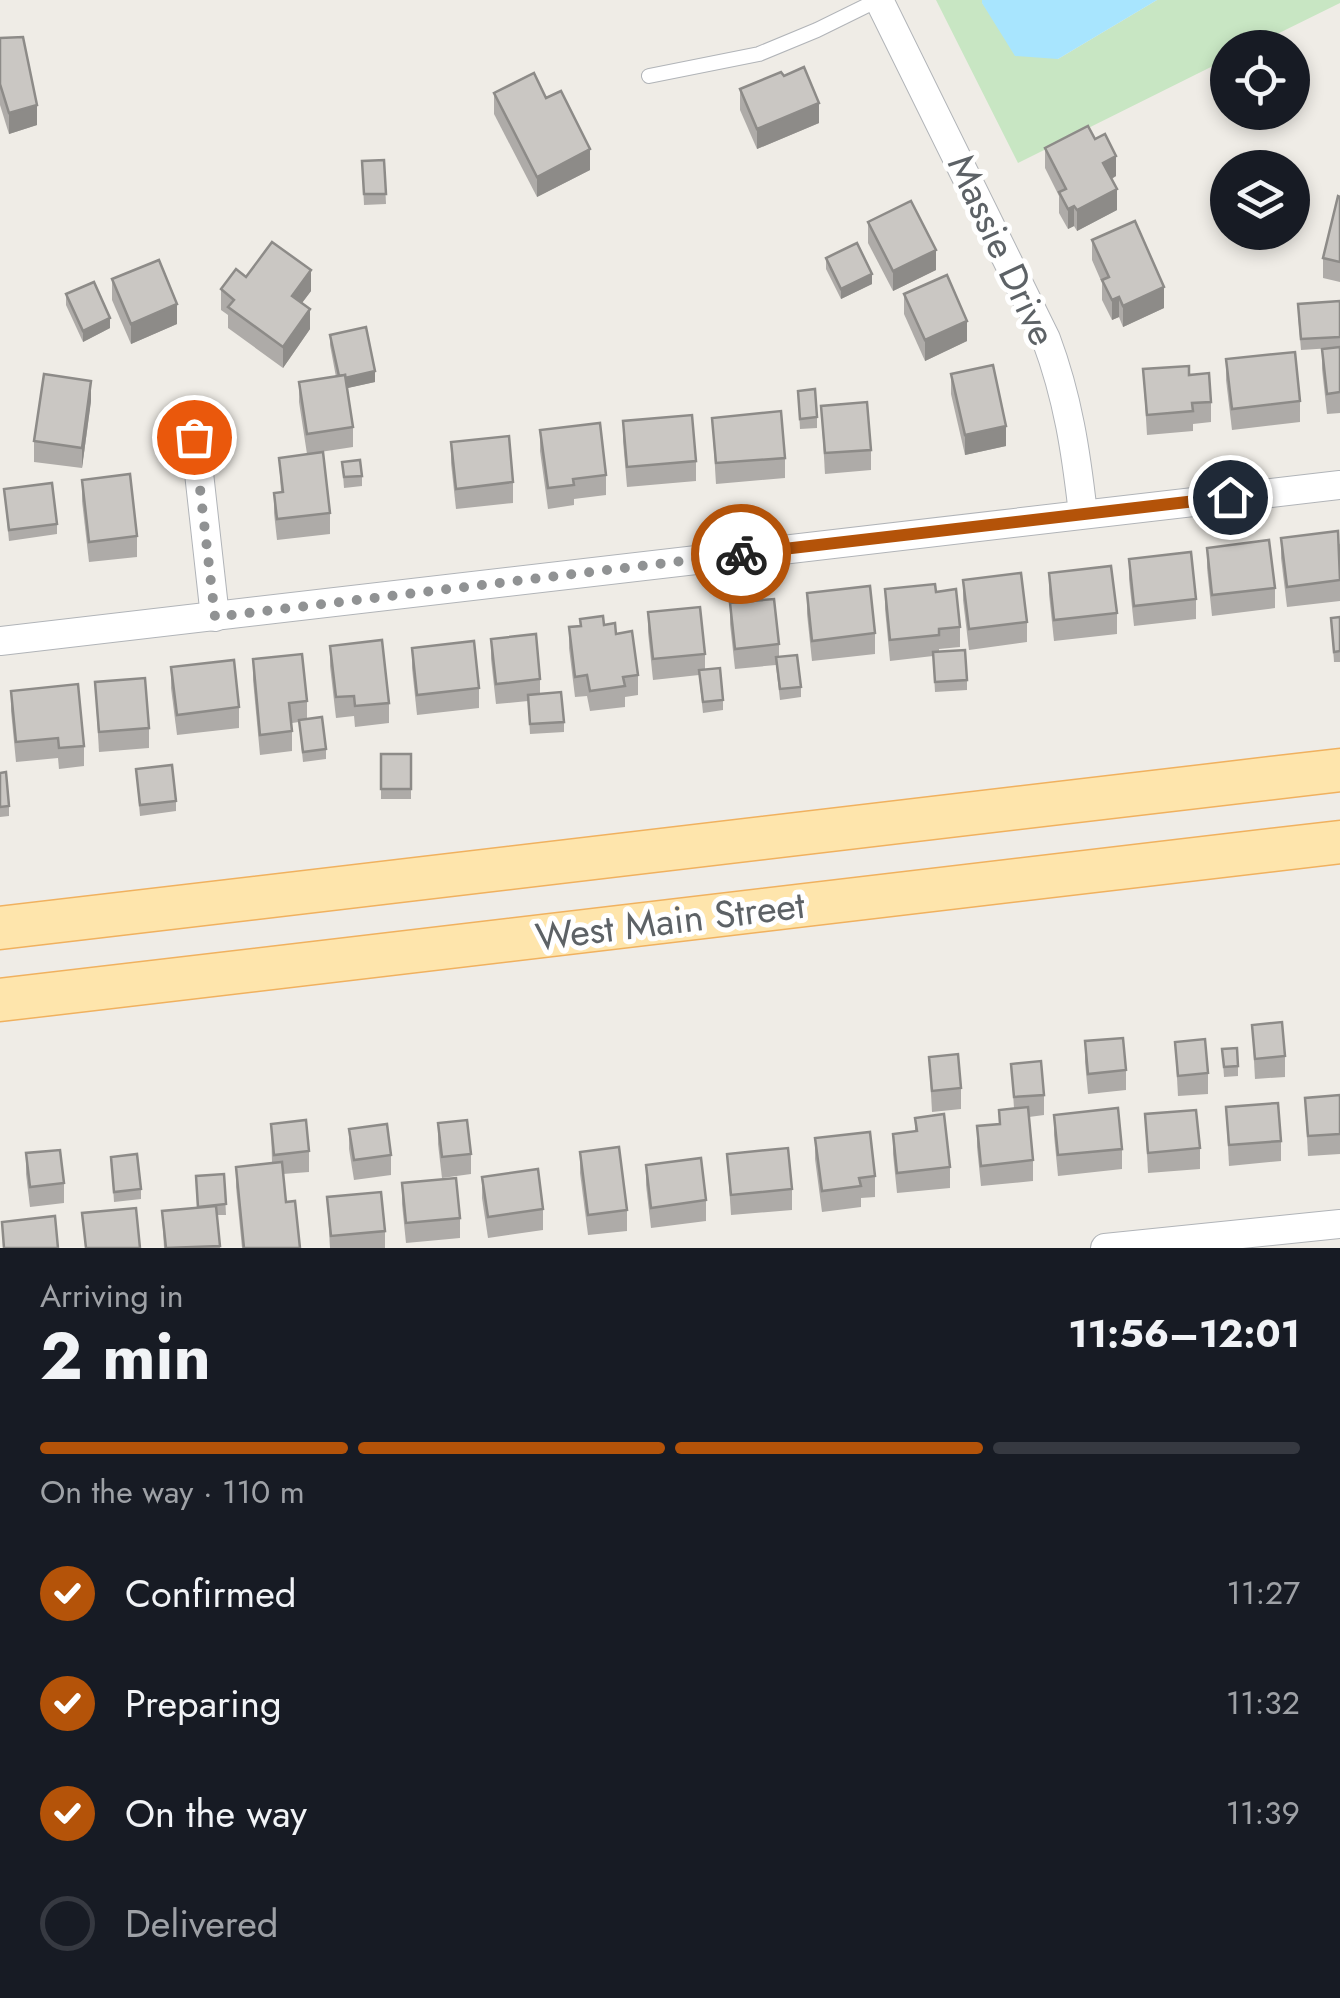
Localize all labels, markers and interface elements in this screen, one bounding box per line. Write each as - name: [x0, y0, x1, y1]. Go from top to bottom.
- map controls: [1210, 30, 1310, 250]
- button: locate: [1210, 30, 1310, 130]
- street label: Massie Drive: [934, 145, 1071, 354]
- button: layers: [1210, 150, 1310, 250]
- pin: [152, 395, 237, 480]
- icon: bag: [167, 410, 222, 465]
- pin: [1188, 455, 1273, 540]
- icon: home: [1203, 470, 1258, 525]
- courier: [691, 504, 791, 604]
- icon: bike: [714, 527, 769, 582]
- street label: West Main Street: [532, 877, 808, 964]
- text: Arriving in: [40, 1273, 184, 1319]
- text: 11:56–12:01: [1068, 1306, 1300, 1361]
- text: 2 min: [40, 1309, 211, 1403]
- text: On the way · 110 m: [40, 1469, 305, 1515]
- icon: check: [40, 1566, 95, 1621]
- text: Confirmed: [125, 1566, 296, 1621]
- text: 11:27: [1227, 1570, 1300, 1616]
- icon: check: [40, 1676, 95, 1731]
- text: Preparing: [125, 1676, 282, 1731]
- text: 11:32: [1226, 1680, 1300, 1726]
- icon: check: [40, 1786, 95, 1841]
- text: On the way: [125, 1786, 307, 1841]
- text: 11:39: [1226, 1790, 1300, 1836]
- text: Delivered: [125, 1896, 278, 1951]

